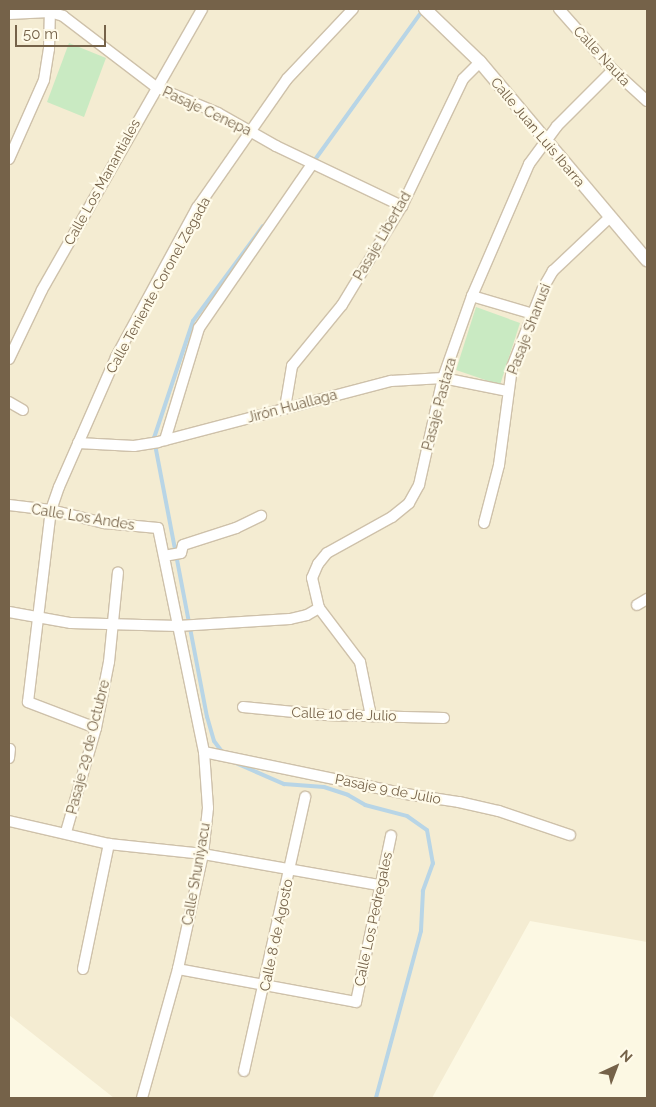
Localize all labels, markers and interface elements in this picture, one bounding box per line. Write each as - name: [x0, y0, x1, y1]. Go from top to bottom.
- scale bar: [18, 15, 109, 47]
- street label: Calle Nauta: [570, 23, 634, 89]
- text: 50 m: [23, 25, 58, 43]
- street label: Calle Juan Luis Ibarra: [487, 74, 589, 190]
- street label: Pasaje Cenepa: [160, 83, 254, 139]
- street label: Calle Los Manantiales: [60, 116, 144, 248]
- street label: Pasaje Libertad: [350, 189, 414, 283]
- street label: Calle Teniente Coronel Zegada: [102, 194, 214, 376]
- street label: Pasaje Shanusi: [504, 281, 554, 377]
- street label: Pasaje Pastaza: [419, 356, 459, 452]
- street label: Jirón Huallaga: [245, 386, 339, 426]
- street label: Calle Los Andes: [30, 501, 136, 533]
- street label: Pasaje 29 de Octubre: [63, 678, 113, 816]
- street label: Calle 10 de Julio: [291, 704, 397, 724]
- street label: Pasaje 9 de Julio: [333, 770, 443, 808]
- street label: Calle Shuniyacu: [179, 821, 213, 927]
- street label: Calle Los Pedregales: [351, 850, 395, 988]
- street label: Calle 8 de Agosto: [256, 877, 296, 993]
- north arrow: [591, 1042, 641, 1092]
- text: N: [617, 1047, 636, 1066]

